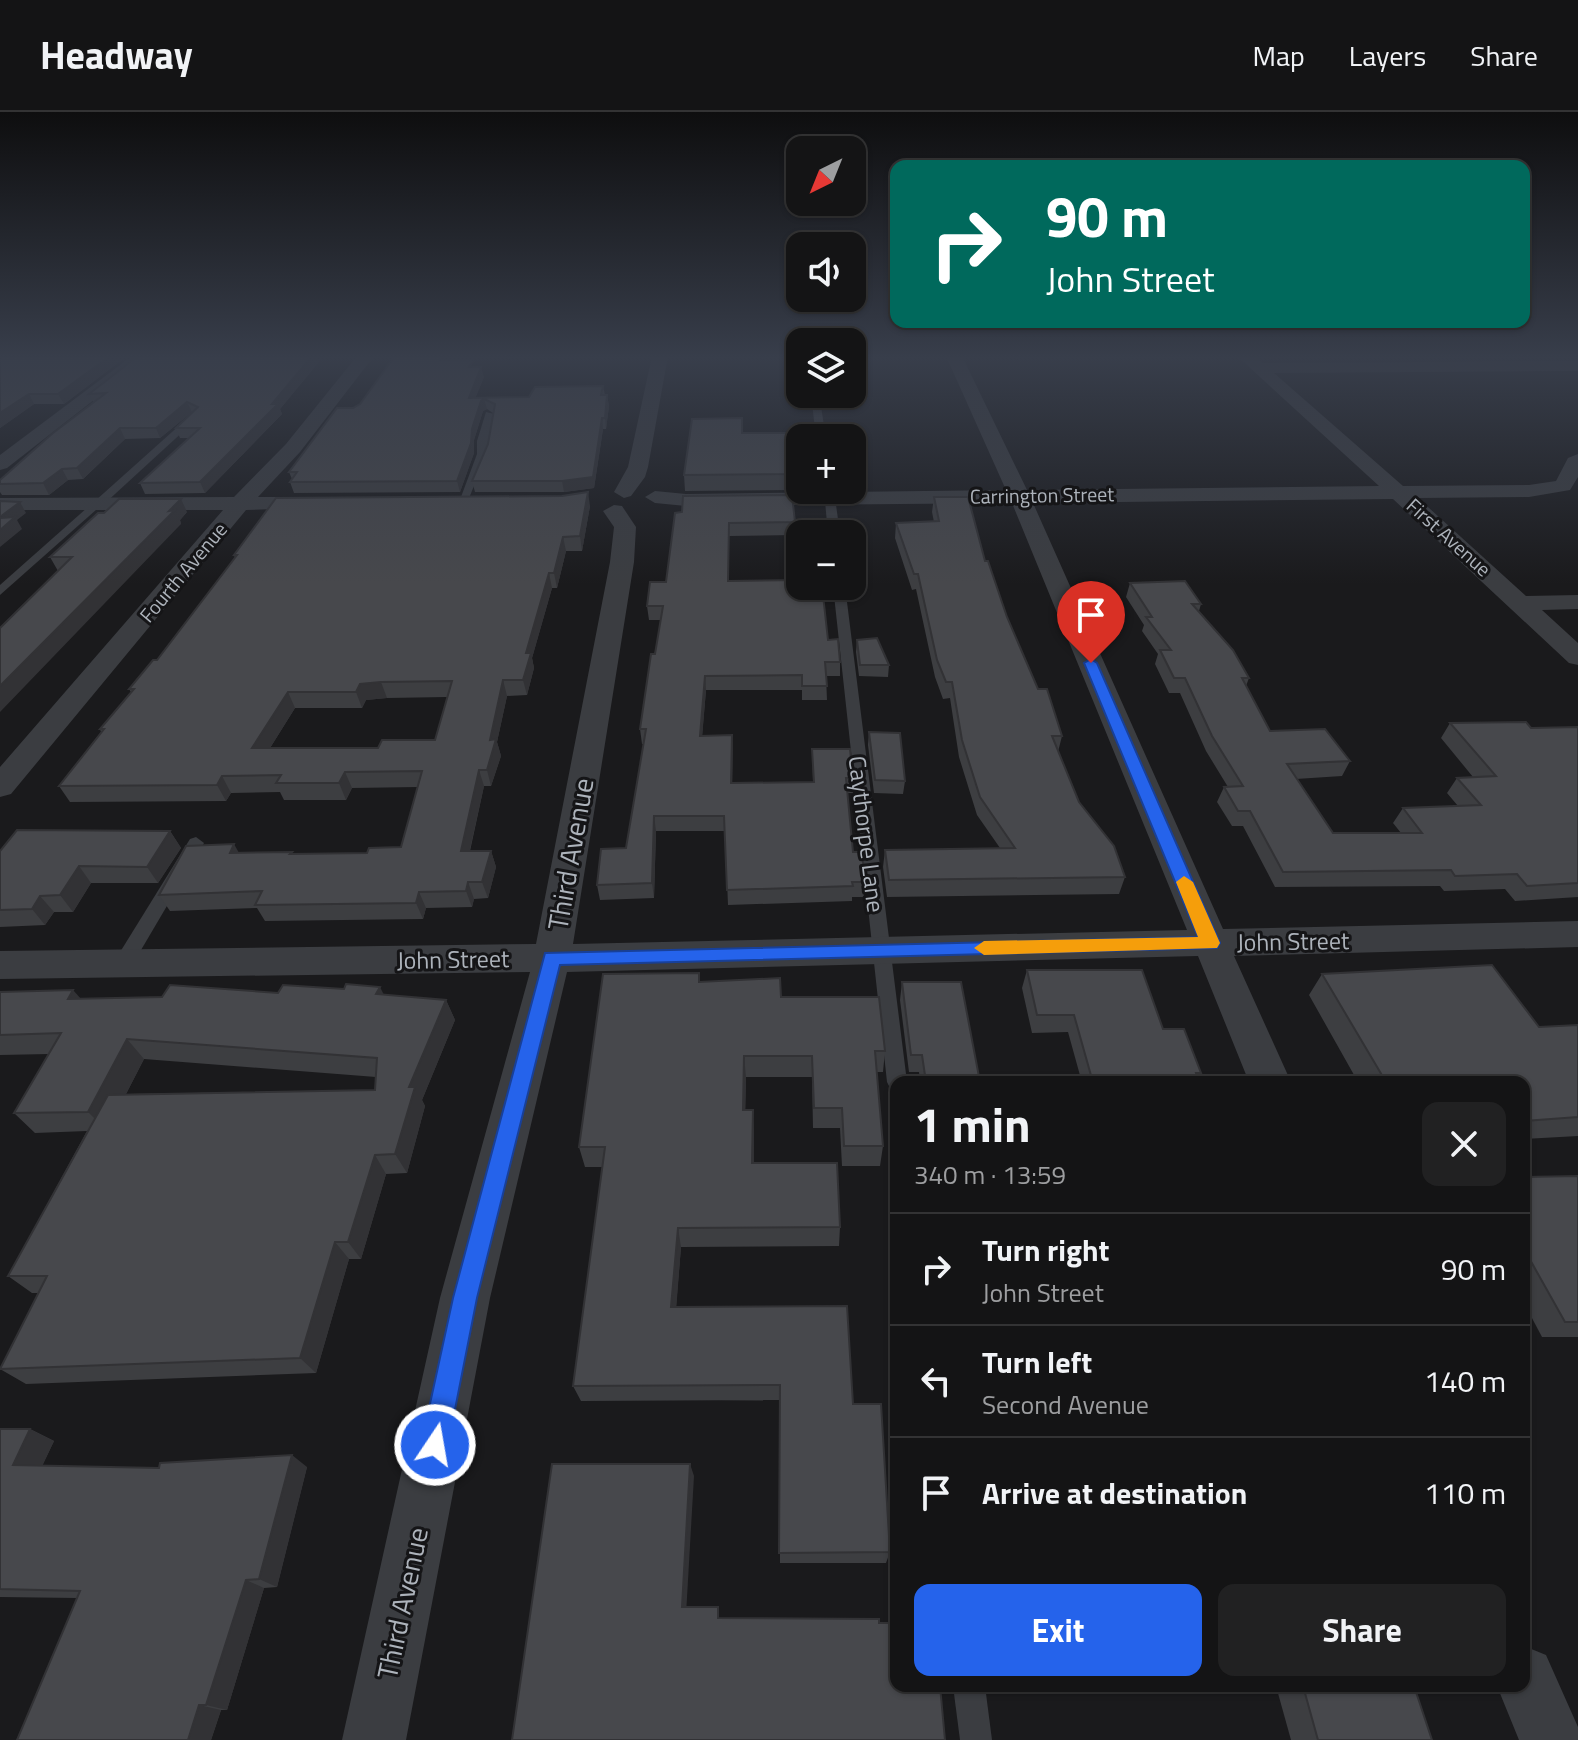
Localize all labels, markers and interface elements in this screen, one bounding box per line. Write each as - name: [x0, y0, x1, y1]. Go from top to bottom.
- text: Headway: [40, 26, 193, 84]
- text: Map: [1252, 34, 1305, 77]
- text: Layers: [1349, 34, 1426, 77]
- text: Share: [1470, 34, 1538, 77]
- north arrow: [786, 136, 866, 216]
- map controls: [786, 136, 866, 600]
- text: 90 m: [1046, 174, 1168, 259]
- icon: right: [914, 192, 1018, 296]
- button: sound: [786, 232, 866, 312]
- text: John Street: [1046, 251, 1215, 306]
- button: layers: [786, 328, 866, 408]
- button: +: [786, 424, 866, 504]
- street label: Carrington Street: [970, 478, 1114, 512]
- street label: First Avenue: [1400, 490, 1498, 584]
- street label: Fourth Avenue: [132, 515, 234, 629]
- button: −: [786, 520, 866, 600]
- pin: [1057, 581, 1125, 663]
- icon: arrive: [1069, 593, 1113, 637]
- street label: Caythorpe Lane: [840, 754, 894, 914]
- street label: Third Avenue: [535, 775, 605, 933]
- street label: John Street: [1236, 922, 1350, 960]
- street label: John Street: [396, 940, 510, 978]
- text: 1 min: [914, 1088, 1031, 1161]
- button: close: [1422, 1102, 1506, 1186]
- text: 340 m · 13:59: [914, 1155, 1066, 1194]
- text: Turn right: [982, 1227, 1110, 1273]
- text: 90 m: [1441, 1246, 1506, 1292]
- icon: right: [914, 1247, 958, 1291]
- text: John Street: [982, 1273, 1104, 1312]
- text: Turn left: [982, 1339, 1092, 1385]
- text: 140 m: [1424, 1358, 1506, 1404]
- icon: left: [914, 1359, 958, 1403]
- text: Second Avenue: [982, 1385, 1149, 1424]
- position arrow: [393, 1403, 477, 1487]
- text: Arrive at destination: [982, 1470, 1247, 1516]
- text: 110 m: [1424, 1470, 1506, 1516]
- icon: arrive: [914, 1471, 958, 1515]
- street label: Third Avenue: [365, 1523, 439, 1683]
- button: Exit: [914, 1584, 1202, 1676]
- button: Share: [1218, 1584, 1506, 1676]

